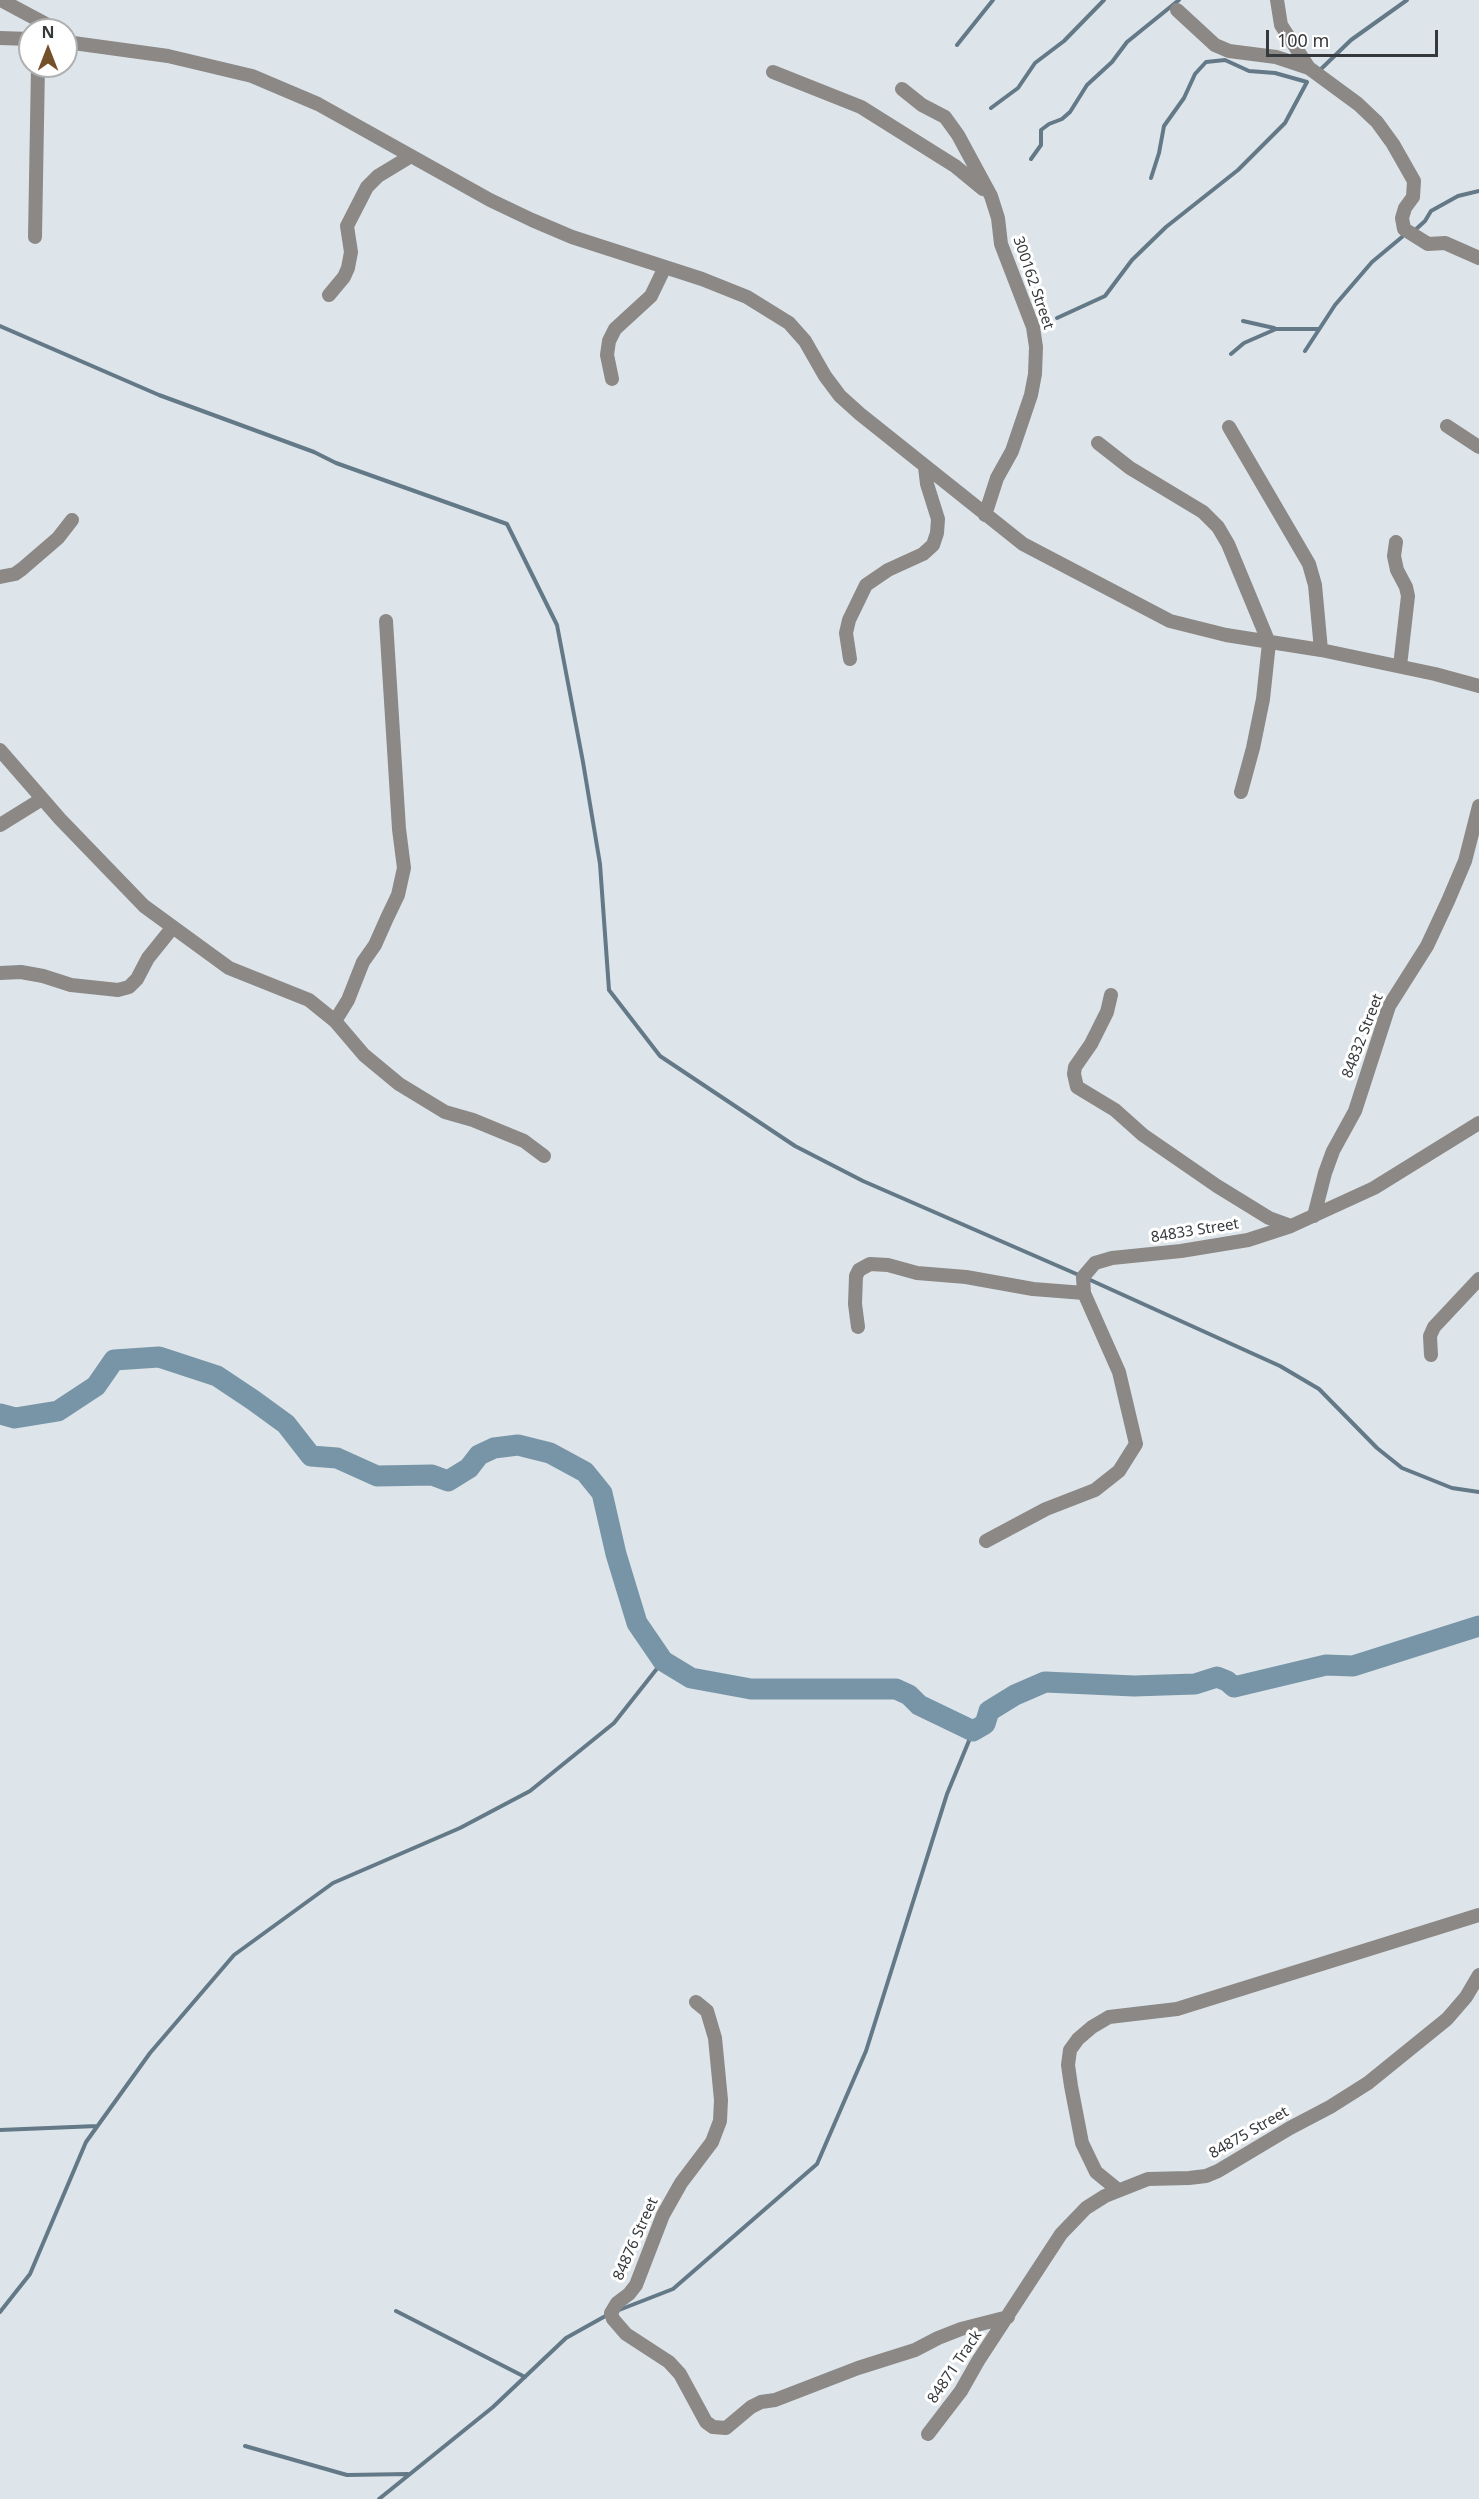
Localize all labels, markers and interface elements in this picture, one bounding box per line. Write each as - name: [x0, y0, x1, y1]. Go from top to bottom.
- north arrow: [18, 18, 78, 78]
- scale bar: [1269, 18, 1442, 56]
- text: N: [41, 21, 55, 43]
- text: 100 m: [1277, 28, 1329, 52]
- street label: 300162 Street: [1009, 234, 1057, 332]
- street label: 84832 Street: [1339, 991, 1387, 1081]
- street label: 84833 Street: [1150, 1215, 1240, 1247]
- street label: 84875 Street: [1206, 2103, 1292, 2163]
- street label: 84876 Street: [610, 2195, 662, 2283]
- street label: 84871 Track: [924, 2327, 986, 2407]

